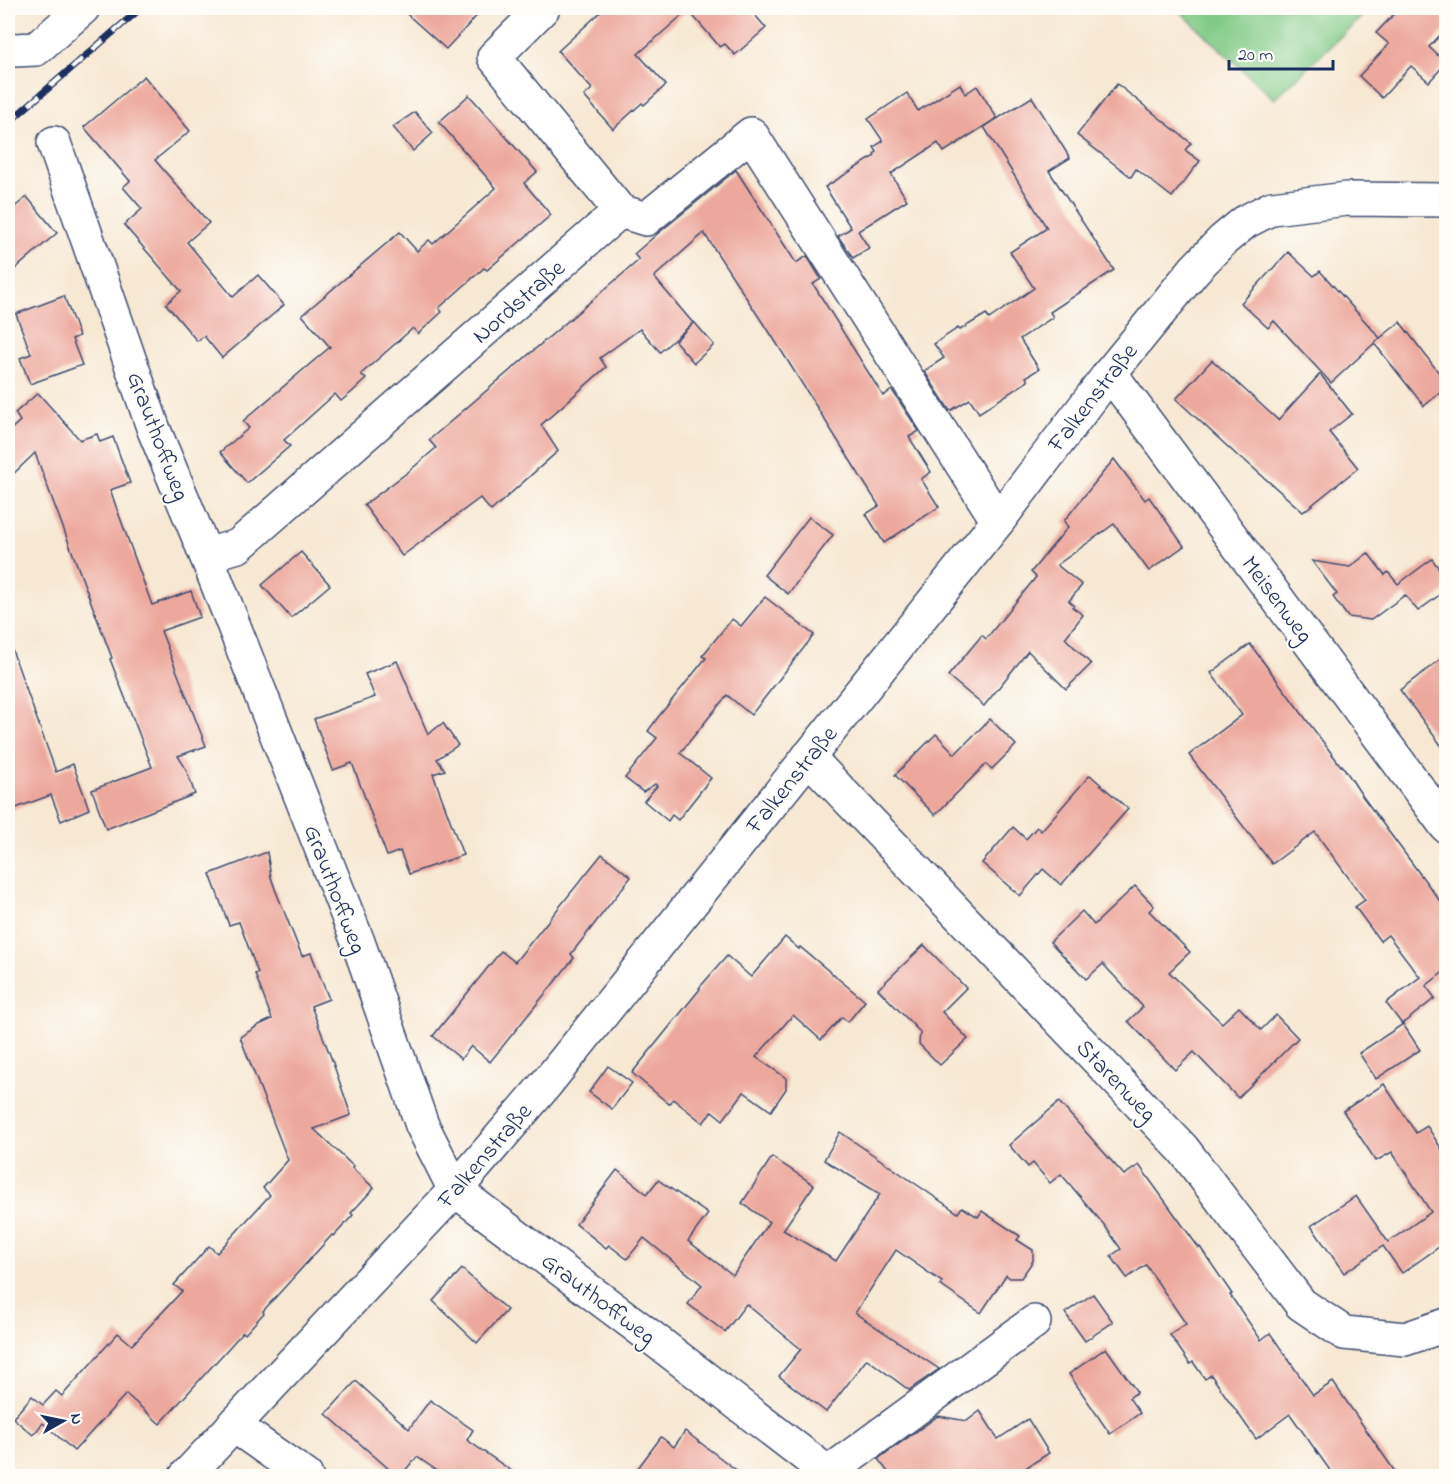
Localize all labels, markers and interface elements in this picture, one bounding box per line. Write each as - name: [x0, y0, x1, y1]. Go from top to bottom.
- scale bar: [1229, 33, 1332, 71]
- text: 20 m: [1238, 43, 1273, 69]
- street label: Nordstraße: [465, 252, 574, 353]
- street label: Falkenstraße: [1040, 336, 1148, 461]
- street label: Grauthoffweg: [116, 367, 197, 506]
- street label: Meisenweg: [1231, 549, 1321, 652]
- street label: Falkenstraße: [738, 719, 847, 843]
- street label: Grauthoffweg: [293, 820, 374, 959]
- street label: Starenweg: [1067, 1032, 1164, 1131]
- street label: Falkenstraße: [430, 1096, 542, 1218]
- street label: Grauthoffweg: [533, 1245, 662, 1355]
- north arrow: [33, 1391, 93, 1451]
- text: N: [63, 1412, 89, 1426]

